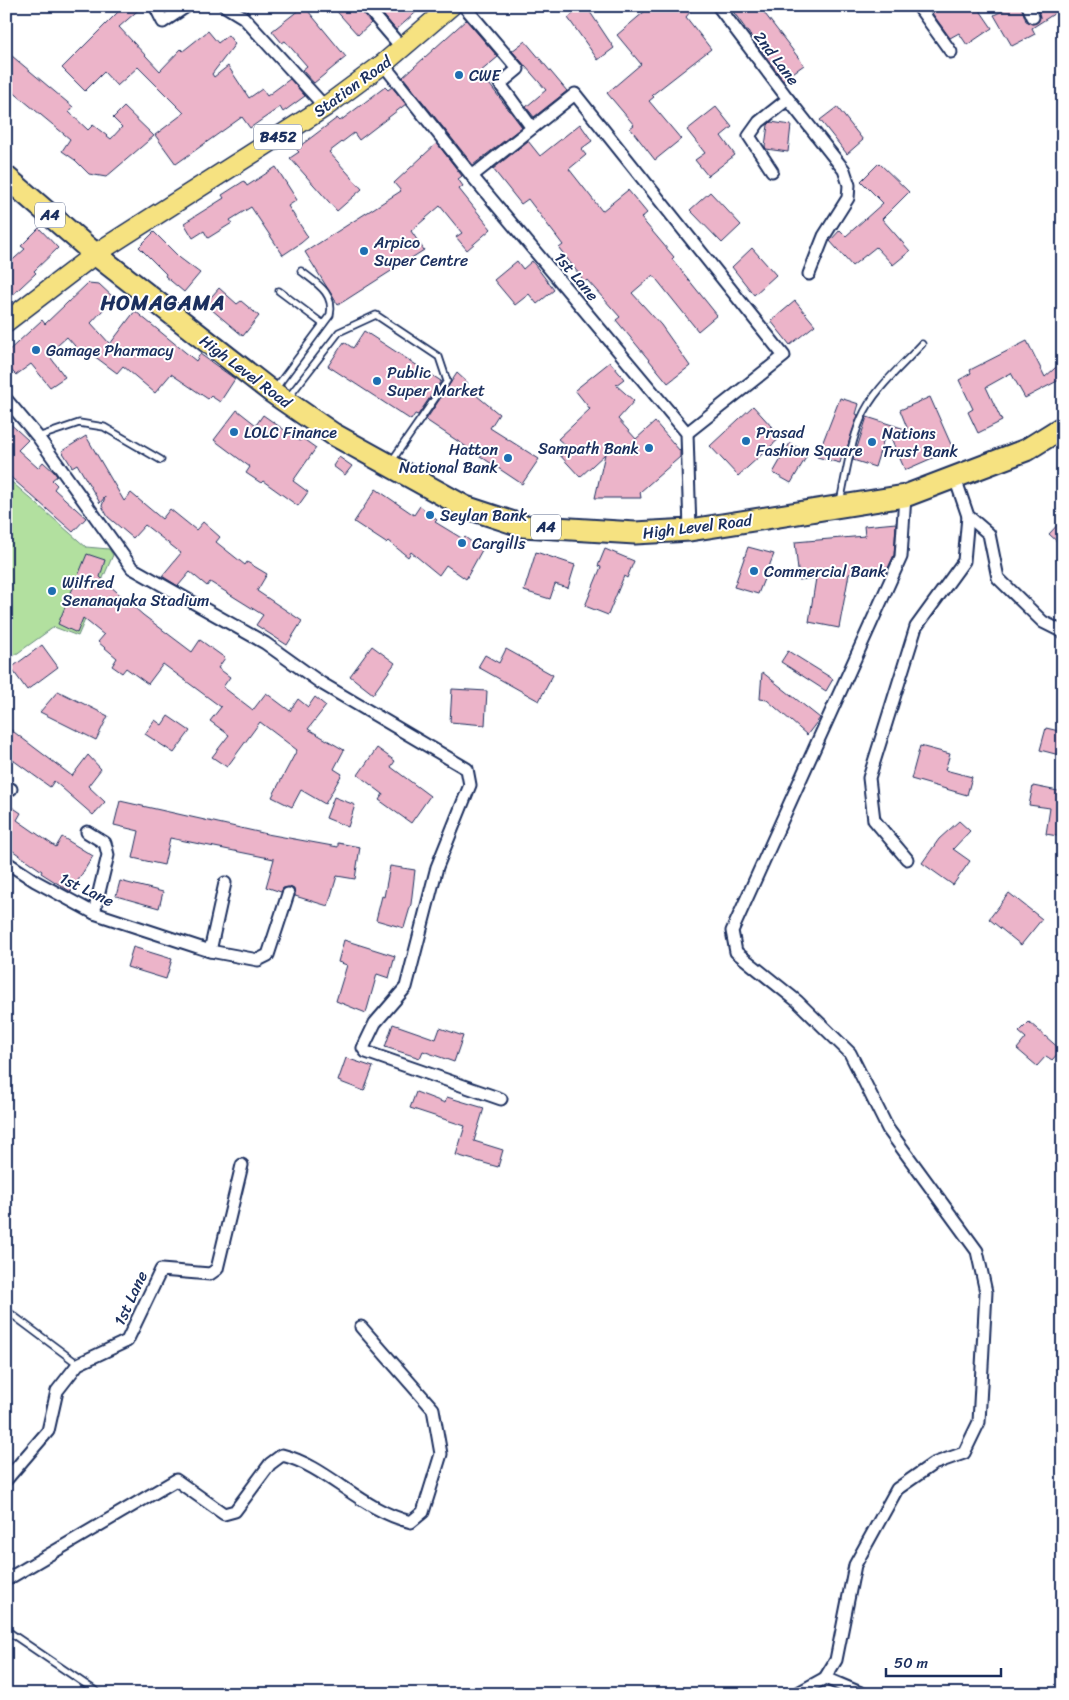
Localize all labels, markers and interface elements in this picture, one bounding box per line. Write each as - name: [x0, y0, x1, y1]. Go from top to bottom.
- street label: 2nd Lane: [746, 24, 807, 92]
- street label: Station Road: [307, 47, 399, 125]
- place label: CWE: [469, 61, 502, 90]
- marker: CWE: [453, 69, 465, 81]
- road number: B452: [254, 124, 302, 150]
- road number: A4: [35, 202, 65, 228]
- place label: Arpico Super Centre: [373, 228, 468, 275]
- marker: Arpico Super Centre: [358, 245, 370, 257]
- street label: 1st Lane: [547, 245, 606, 308]
- district label: HOMAGAMA: [99, 284, 226, 322]
- street label: High Level Road: [193, 327, 300, 417]
- place label: Gamage Pharmacy: [46, 336, 174, 365]
- marker: Gamage Pharmacy: [30, 344, 42, 356]
- place label: Public Super Market: [387, 358, 485, 405]
- marker: Public Super Market: [371, 375, 383, 387]
- place label: LOLC Finance: [244, 418, 337, 447]
- place label: Prasad Fashion Square: [756, 418, 863, 465]
- place label: Nations Trust Bank: [882, 419, 958, 466]
- marker: LOLC Finance: [228, 426, 240, 438]
- place label: Sampath Bank: [538, 434, 639, 463]
- place label: Hatton National Bank: [399, 435, 498, 482]
- marker: Prasad Fashion Square: [740, 435, 752, 447]
- marker: Nations Trust Bank: [866, 436, 878, 448]
- marker: Sampath Bank: [643, 442, 655, 454]
- marker: Hatton National Bank: [502, 452, 514, 464]
- place label: Seylan Bank: [440, 501, 528, 530]
- street label: High Level Road: [641, 505, 755, 548]
- marker: Seylan Bank: [424, 509, 436, 521]
- road number: A4: [531, 514, 561, 540]
- place label: Cargills: [472, 529, 526, 558]
- marker: Cargills: [456, 537, 468, 549]
- place label: Commercial Bank: [764, 557, 886, 586]
- marker: Commercial Bank: [748, 565, 760, 577]
- place label: Wilfred Senanayaka Stadium: [62, 568, 209, 615]
- marker: Wilfred Senanayaka Stadium: [46, 585, 58, 597]
- street label: 1st Lane: [54, 864, 119, 915]
- street label: 1st Lane: [105, 1266, 156, 1330]
- scale bar: [886, 1645, 1002, 1677]
- text: 50 m: [894, 1650, 929, 1676]

